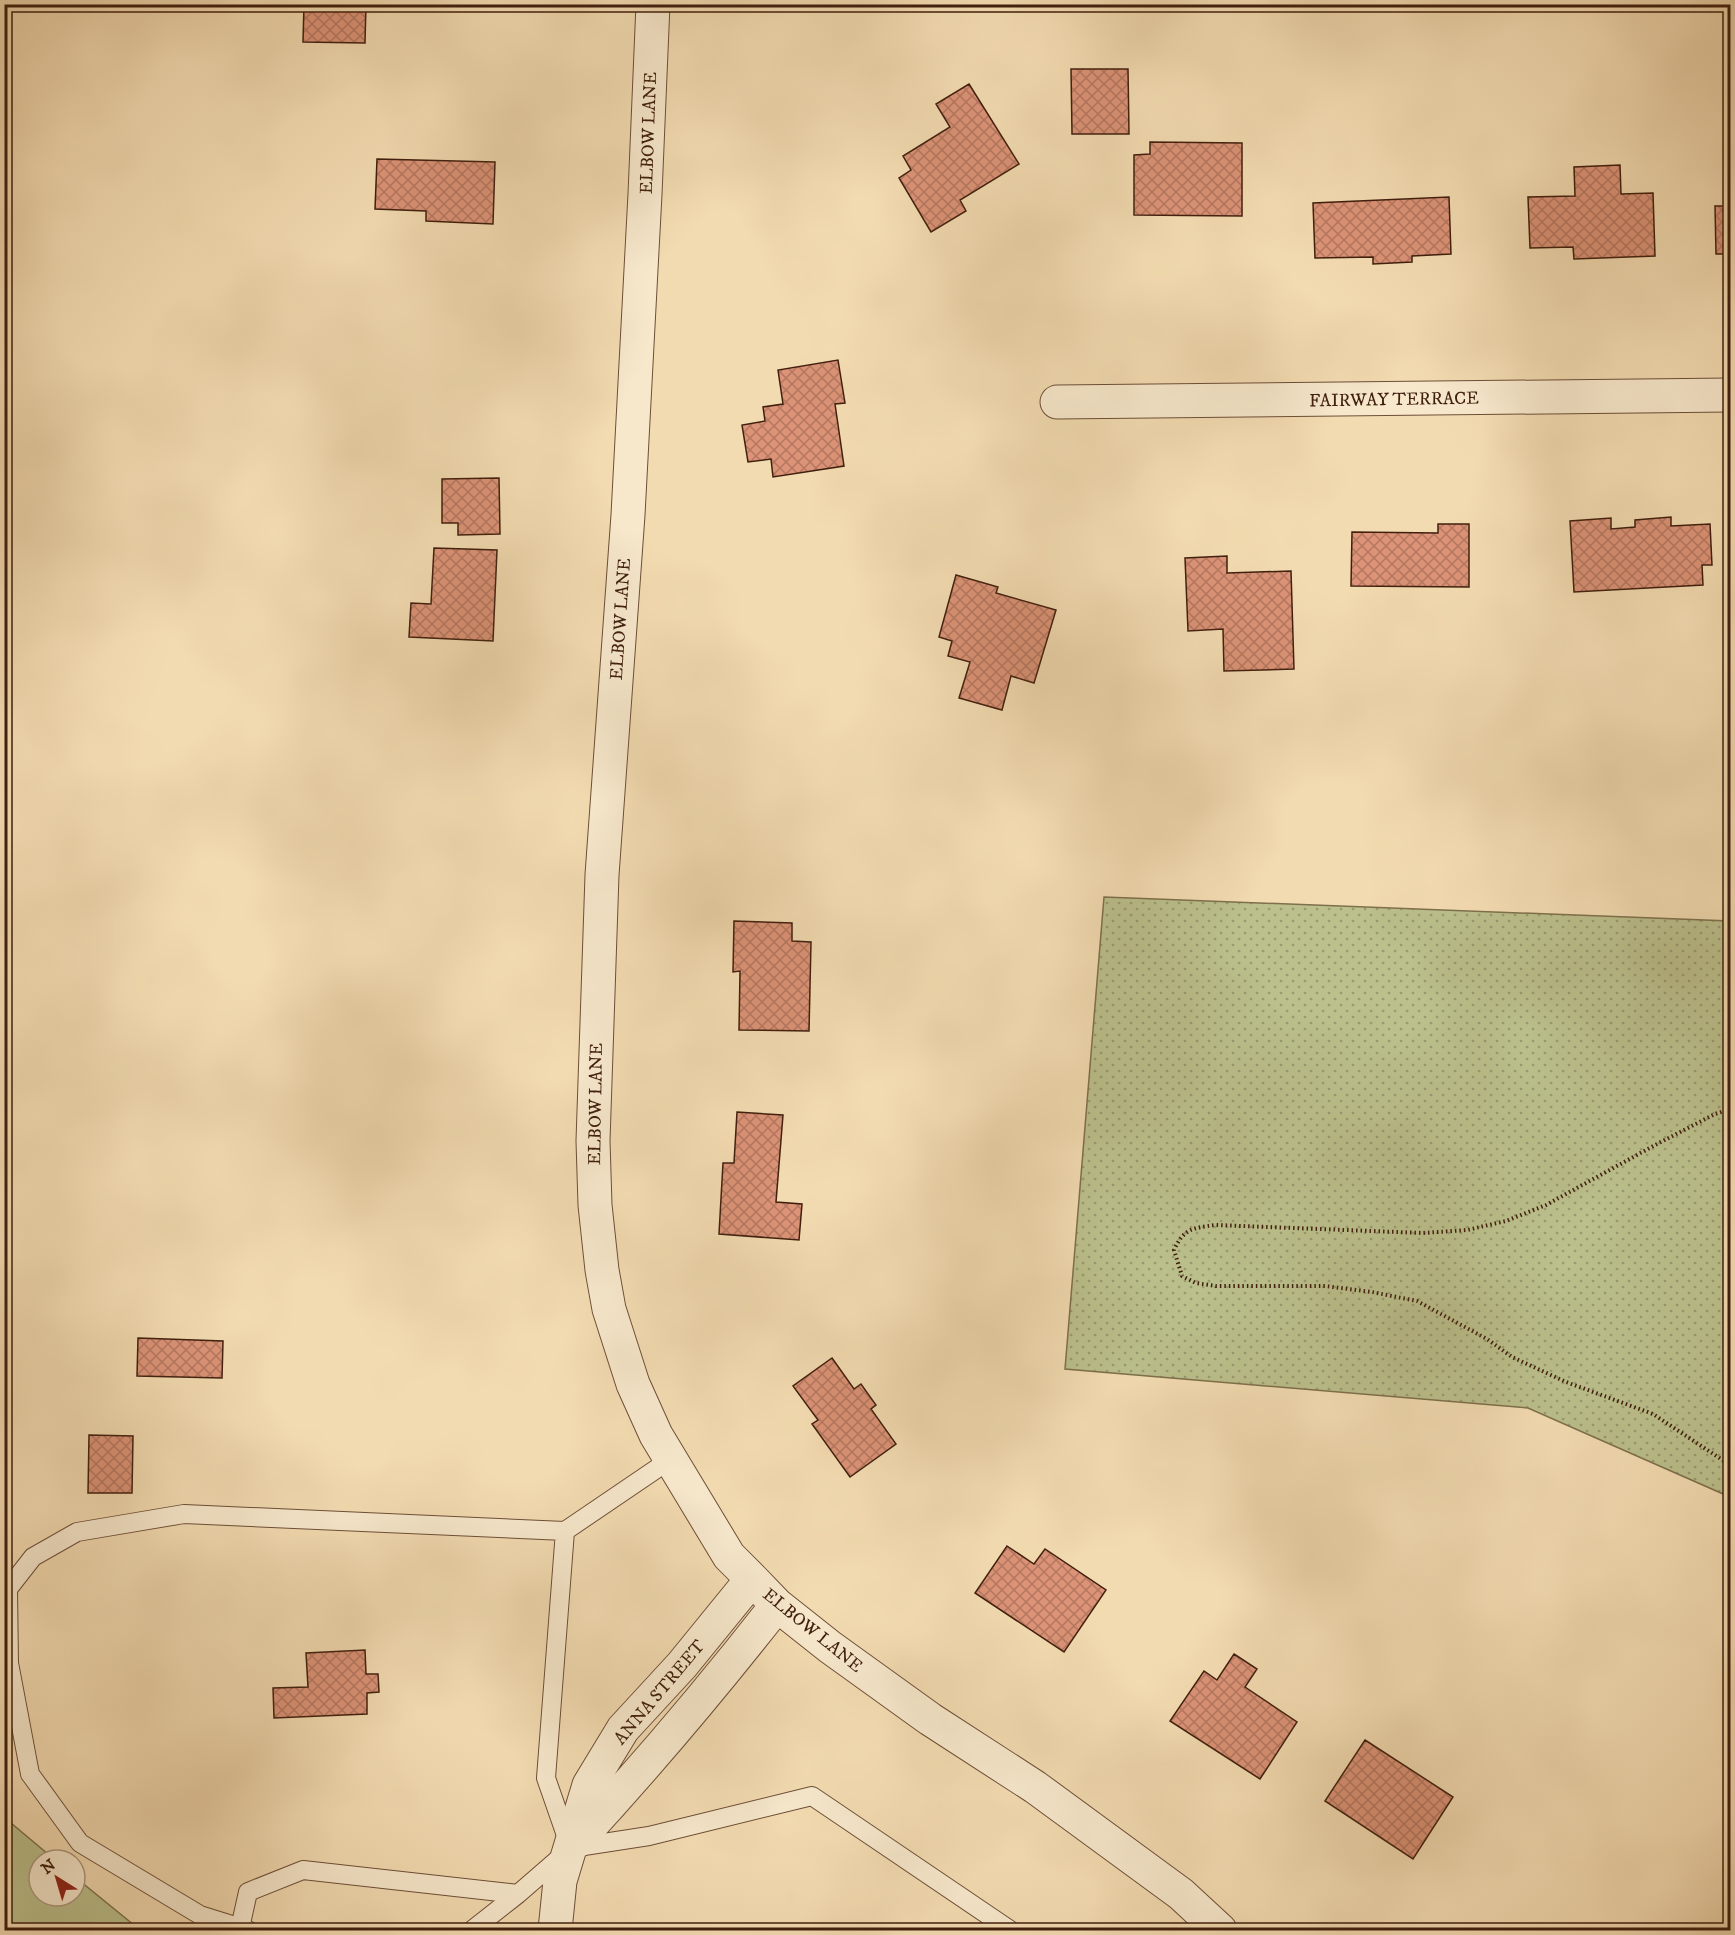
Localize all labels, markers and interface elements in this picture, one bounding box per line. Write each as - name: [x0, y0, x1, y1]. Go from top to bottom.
- street label: ELBOW LANE: [636, 71, 662, 195]
- street label: FAIRWAY TERRACE: [1309, 388, 1479, 412]
- street label: ELBOW LANE: [606, 557, 636, 681]
- street label: ELBOW LANE: [584, 1042, 608, 1165]
- street label: ELBOW LANE: [758, 1584, 867, 1678]
- street label: ANNA STREET: [610, 1635, 710, 1750]
- north arrow: [27, 1848, 87, 1908]
- text: N: [37, 1855, 60, 1879]

